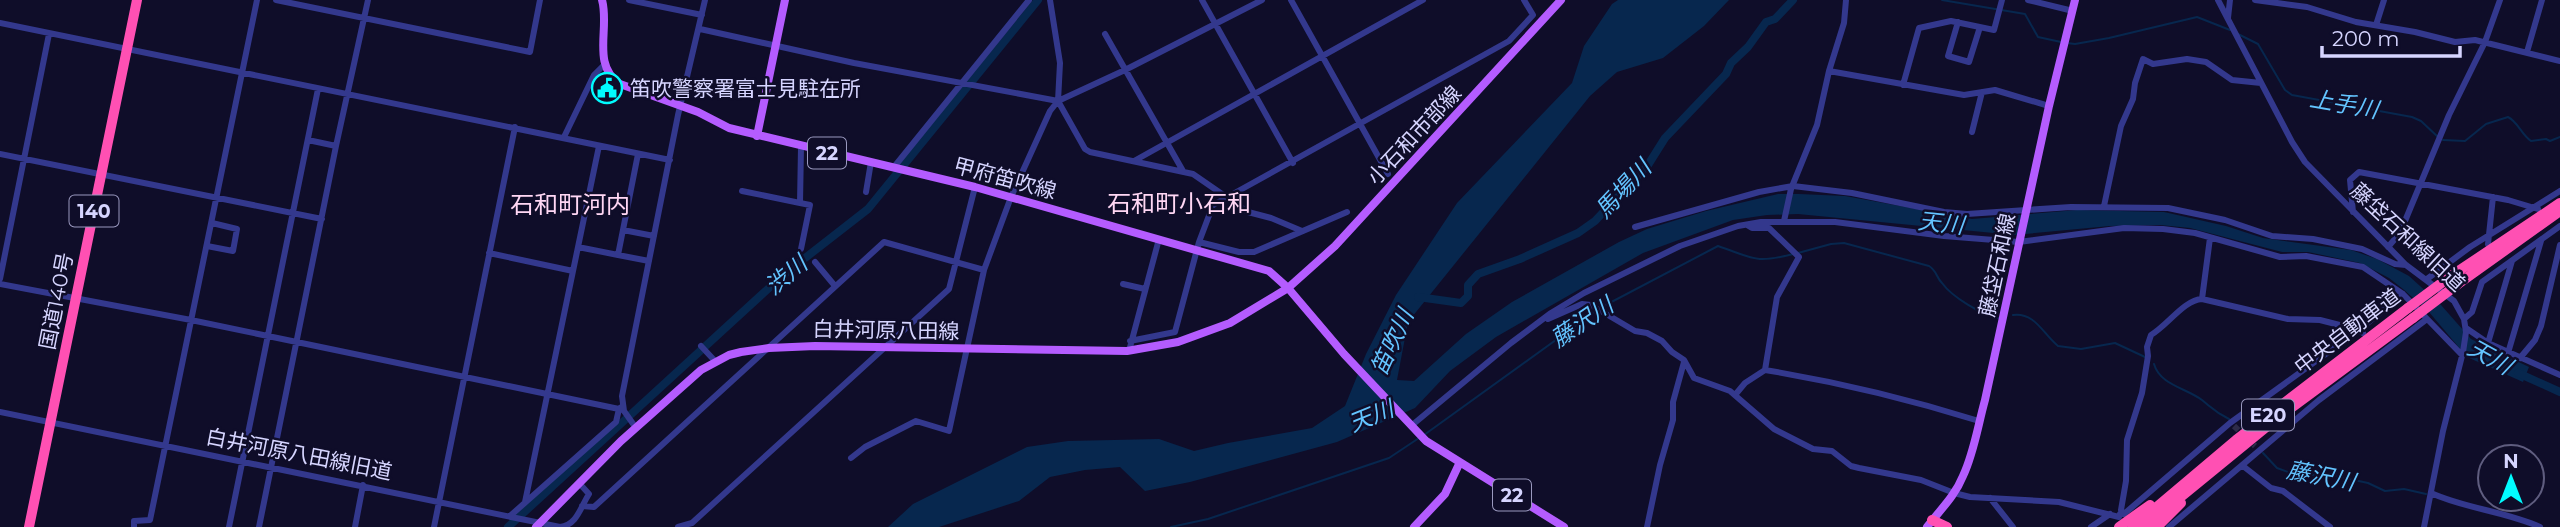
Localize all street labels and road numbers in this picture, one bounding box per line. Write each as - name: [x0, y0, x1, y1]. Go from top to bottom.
- street label: 小石和市部線: [1362, 80, 1466, 190]
- road number: 22: [808, 138, 846, 168]
- street label: 甲府笛吹線: [951, 152, 1059, 204]
- street label: 藤垈石和線旧道: [2346, 178, 2470, 296]
- road number: 140: [70, 196, 119, 226]
- street label: 藤垈石和線: [1974, 211, 2020, 319]
- street label: 国道140号: [34, 250, 78, 352]
- street label: 中央自動車道: [2289, 283, 2405, 379]
- street label: 白井河原八田線: [812, 316, 960, 344]
- road number: E20: [2242, 400, 2294, 430]
- street label: 白井河原八田線旧道: [204, 424, 394, 484]
- road number: 22: [1493, 480, 1531, 510]

